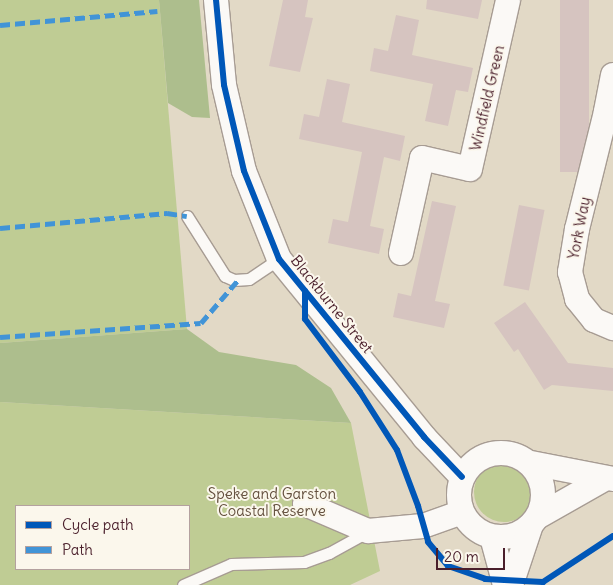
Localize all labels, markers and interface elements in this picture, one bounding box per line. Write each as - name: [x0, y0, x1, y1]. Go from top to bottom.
- street label: Windfield Green: [466, 43, 508, 153]
- street label: York Way: [564, 195, 594, 261]
- street label: Blackburne Street: [287, 252, 377, 356]
- park label: Speke and Garston Coastal Reserve: [208, 484, 336, 519]
- legend: [15, 505, 190, 570]
- text: Cycle path: [62, 515, 134, 534]
- scale bar: [438, 538, 507, 570]
- text: Path: [62, 540, 93, 559]
- text: 20 m: [444, 547, 479, 566]

